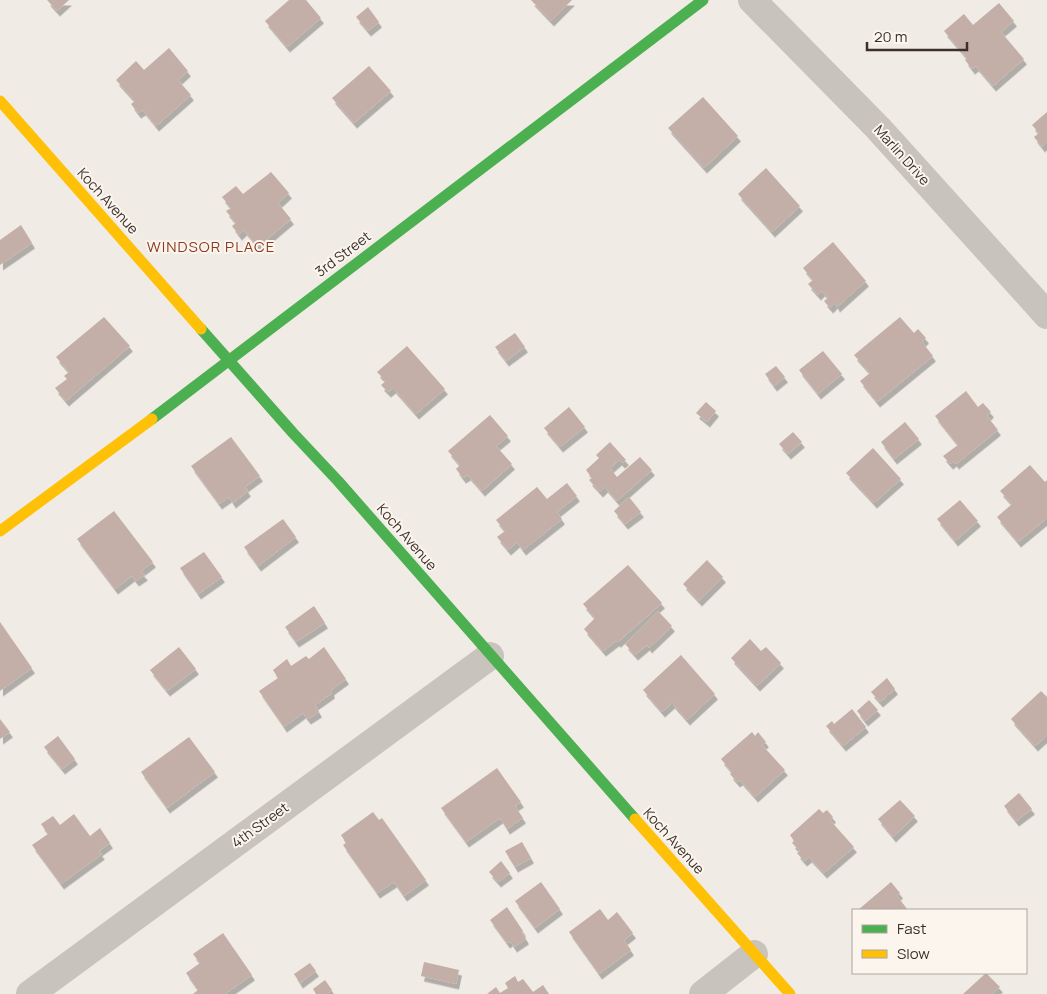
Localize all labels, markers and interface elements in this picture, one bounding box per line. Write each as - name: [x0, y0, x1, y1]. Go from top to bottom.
- scale bar: [867, 20, 967, 52]
- text: 20 m: [874, 26, 907, 47]
- street label: Marlin Drive: [870, 120, 935, 189]
- street label: Koch Avenue: [74, 164, 143, 238]
- street label: 3rd Street: [311, 226, 375, 281]
- district label: WINDSOR PLACE: [147, 236, 275, 257]
- street label: Koch Avenue: [373, 499, 442, 574]
- street label: 4th Street: [227, 797, 292, 852]
- street label: Koch Avenue: [640, 804, 709, 878]
- legend: [852, 909, 1027, 974]
- text: Fast: [897, 918, 926, 939]
- text: Slow: [897, 943, 930, 964]

